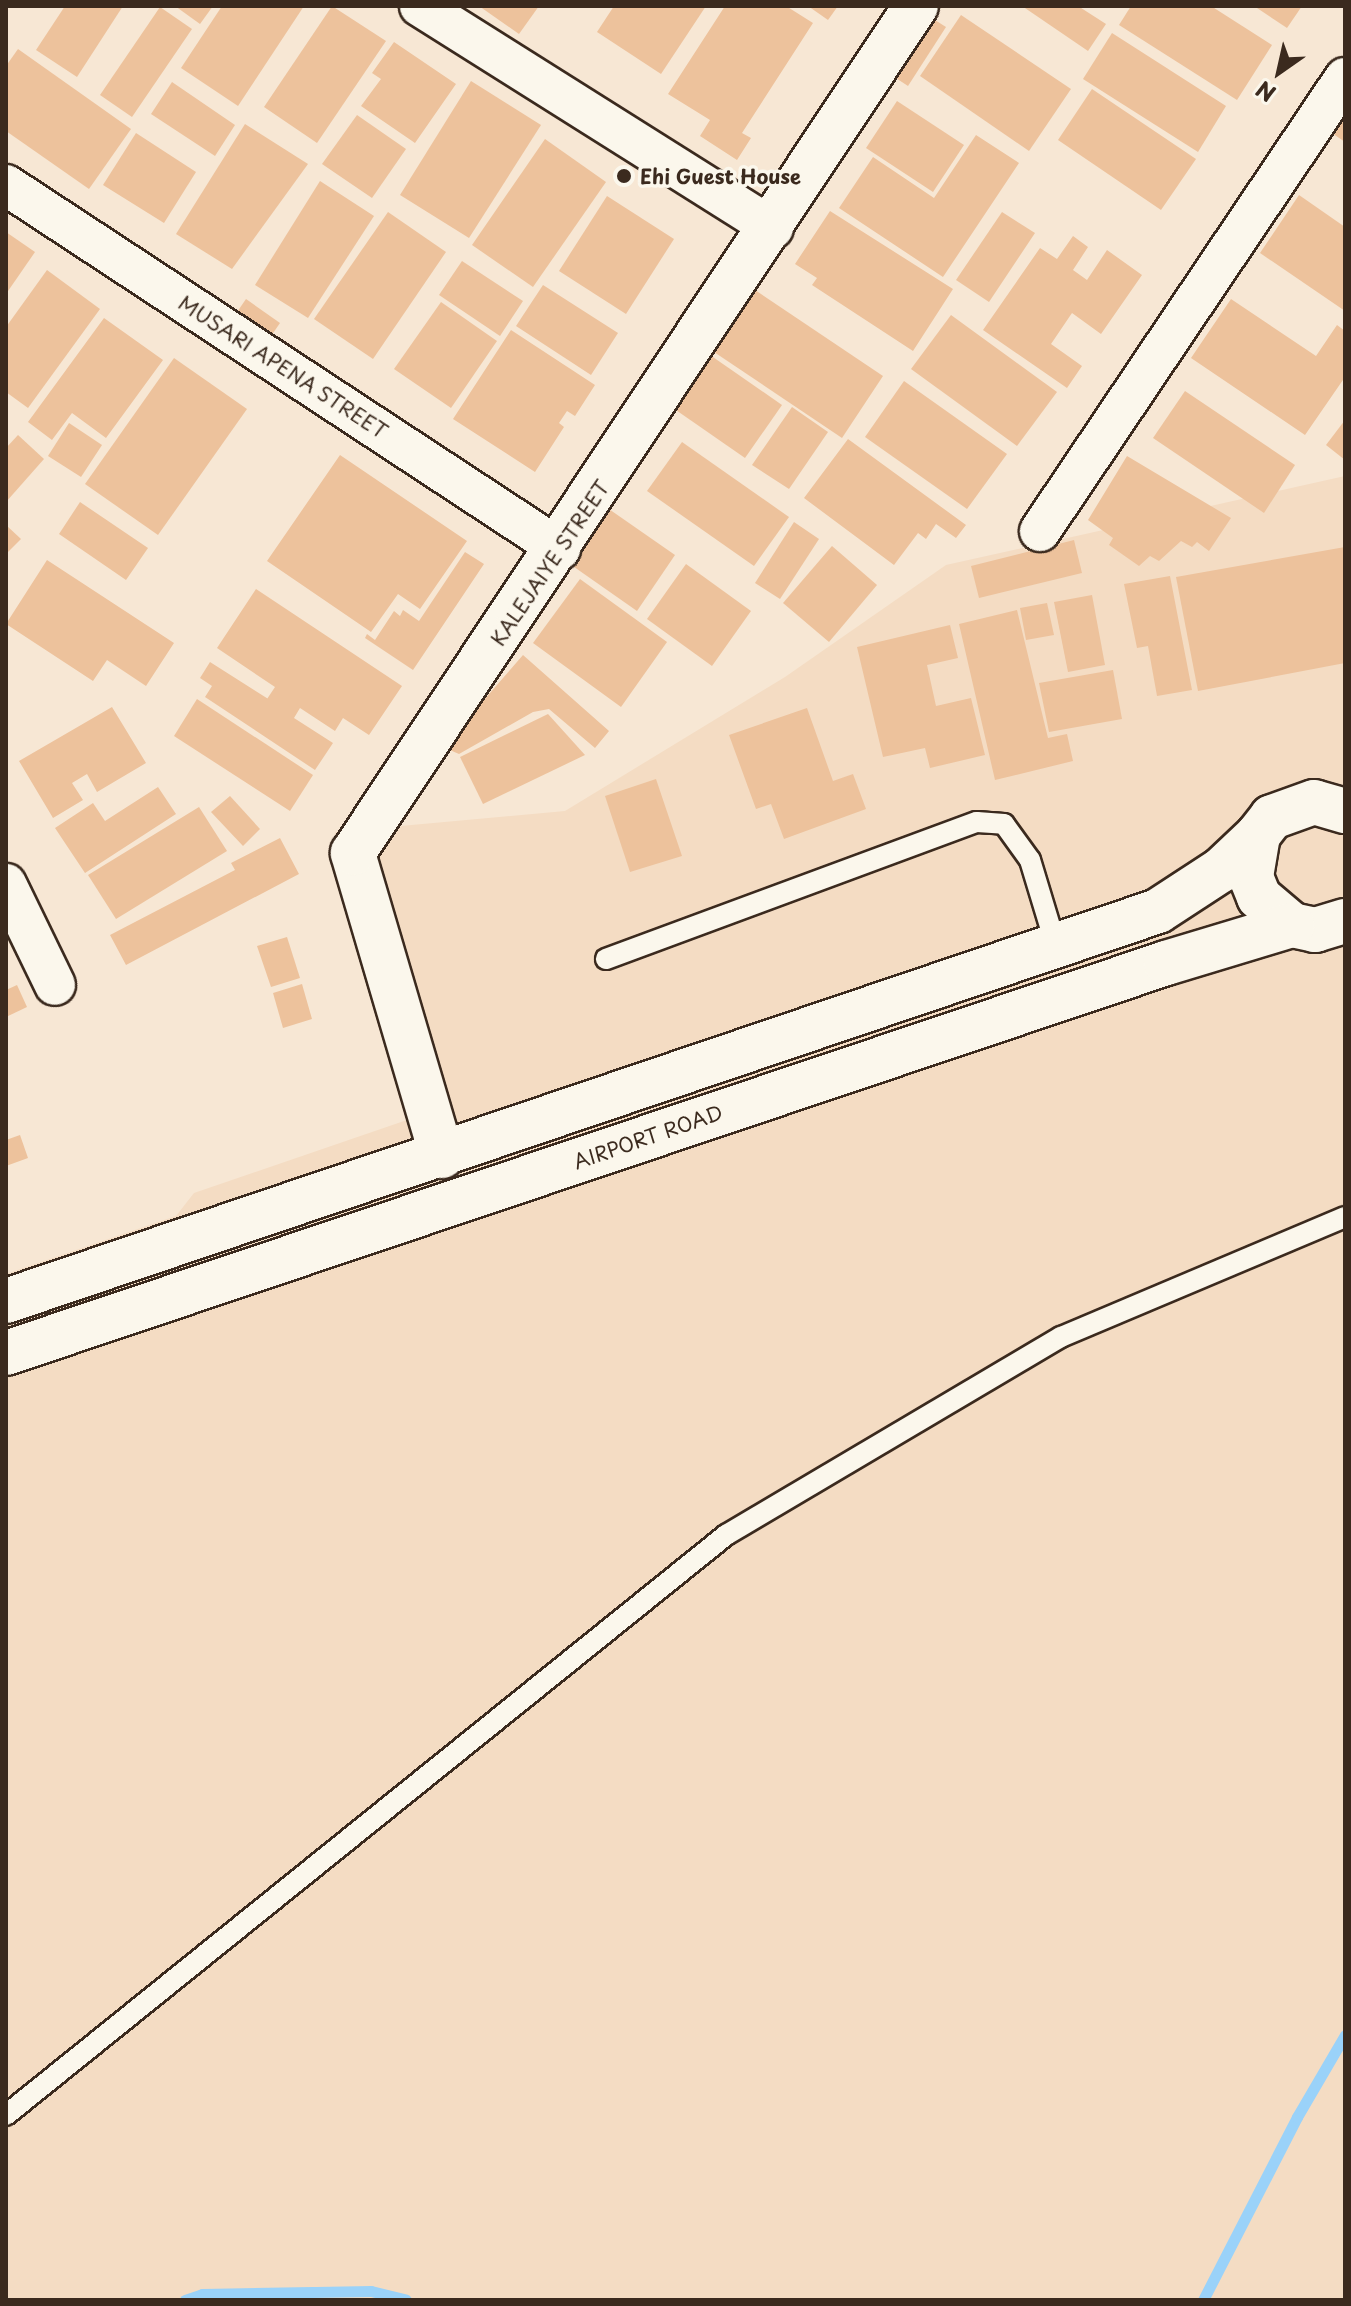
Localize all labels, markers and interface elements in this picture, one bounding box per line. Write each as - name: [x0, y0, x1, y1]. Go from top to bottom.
- north arrow: [1239, 32, 1319, 112]
- text: N: [1249, 74, 1282, 111]
- place label: Ehi Guest House: [640, 164, 803, 188]
- marker: Ehi Guest House: [615, 167, 633, 185]
- street label: MUSARI APENA STREET: [173, 290, 393, 444]
- street label: KALEJAIYE STREET: [486, 476, 614, 650]
- street label: AIRPORT ROAD: [570, 1100, 726, 1174]

